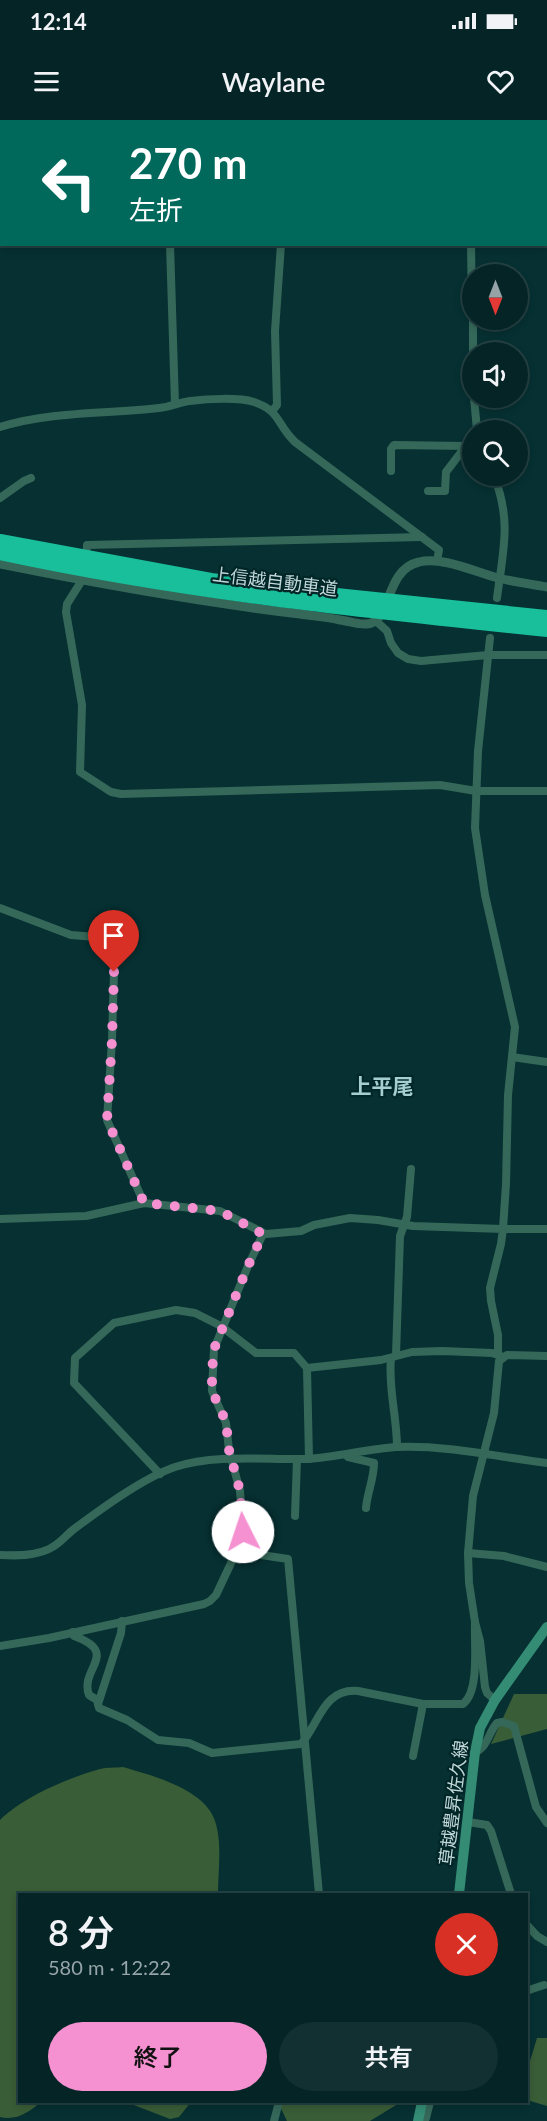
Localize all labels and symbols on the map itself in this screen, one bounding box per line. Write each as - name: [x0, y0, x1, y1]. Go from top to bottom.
- north arrow: [462, 264, 528, 330]
- street label: 上信越自動車道: [211, 562, 339, 600]
- pin: [88, 910, 139, 972]
- district label: 上平尾: [351, 1073, 414, 1098]
- position arrow: [211, 1500, 275, 1564]
- street label: 草越豊昇佐久線: [434, 1739, 472, 1867]

